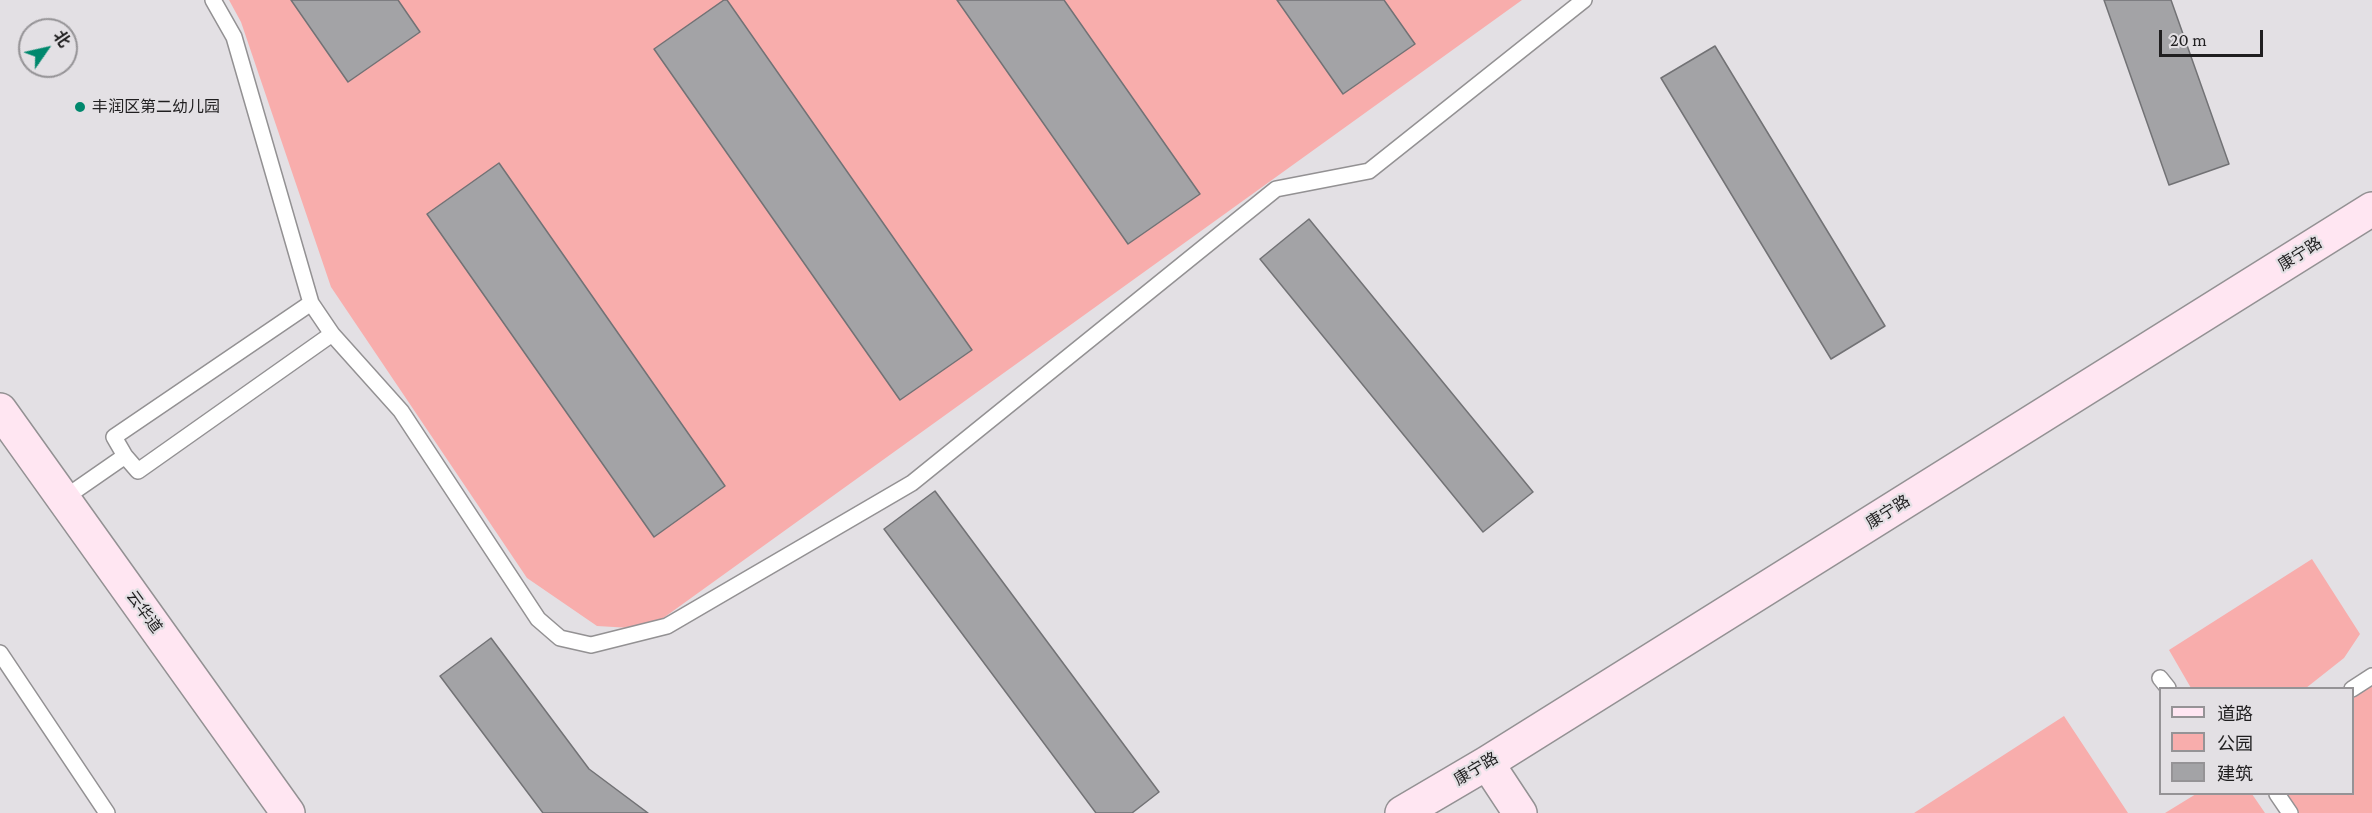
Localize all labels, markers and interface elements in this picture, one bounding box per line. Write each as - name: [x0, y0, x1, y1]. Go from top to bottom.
- north arrow: [18, 18, 78, 78]
- scale bar: [2162, 18, 2266, 56]
- text: 北: [50, 27, 73, 50]
- text: 20 m: [2170, 30, 2207, 50]
- place label: 丰润区第二幼儿园: [92, 97, 220, 117]
- marker: 丰润区第二幼儿园: [73, 100, 87, 114]
- street label: 康宁路: [2275, 233, 2325, 275]
- street label: 康宁路: [1863, 491, 1913, 533]
- street label: 云华道: [122, 587, 166, 637]
- legend: [2159, 687, 2354, 795]
- text: 道路: [2217, 704, 2253, 724]
- text: 公园: [2217, 734, 2253, 754]
- street label: 康宁路: [1450, 748, 1502, 790]
- text: 建筑: [2217, 764, 2253, 784]

